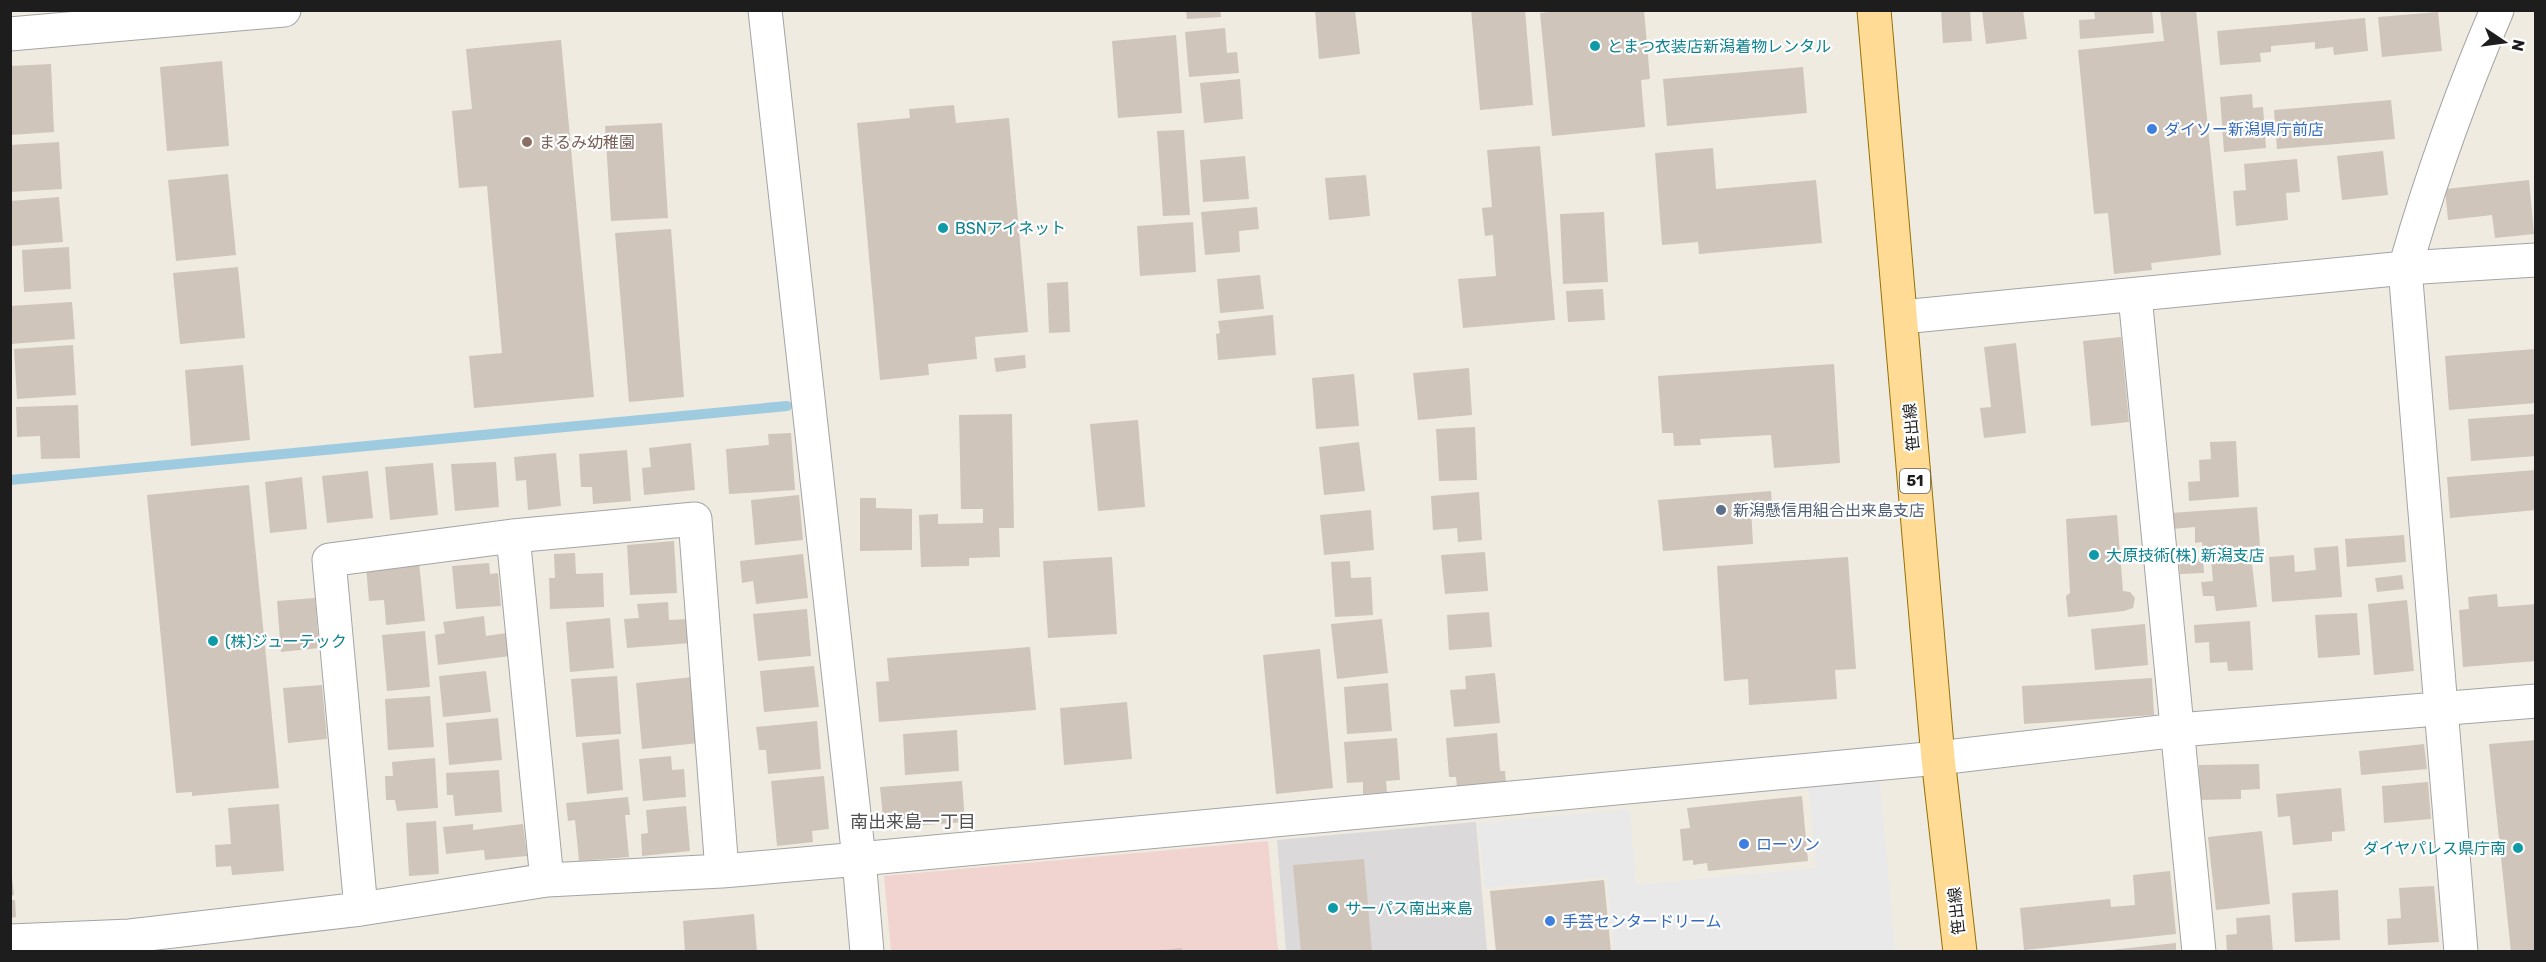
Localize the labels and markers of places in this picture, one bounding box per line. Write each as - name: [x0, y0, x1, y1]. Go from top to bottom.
- place label: とまつ衣装店新潟着物レンタル: [1607, 37, 1831, 56]
- marker: とまつ衣装店新潟着物レンタル: [1588, 39, 1602, 53]
- place label: ダイソー新潟県庁前店: [2164, 120, 2324, 139]
- marker: ダイソー新潟県庁前店: [2145, 122, 2159, 136]
- place label: まるみ幼稚園: [539, 133, 635, 152]
- marker: まるみ幼稚園: [520, 135, 534, 149]
- place label: BSNアイネット: [955, 219, 1066, 238]
- marker: BSNアイネット: [936, 221, 950, 235]
- place label: 新潟懸信用組合出来島支店: [1733, 501, 1925, 520]
- marker: 新潟懸信用組合出来島支店: [1714, 503, 1728, 517]
- place label: 大原技術(株) 新潟支店: [2106, 546, 2265, 565]
- marker: 大原技術(株) 新潟支店: [2087, 548, 2101, 562]
- place label: (株)ジューテック: [225, 632, 347, 651]
- marker: (株)ジューテック: [206, 634, 220, 648]
- place label: ローソン: [1756, 835, 1820, 854]
- marker: ローソン: [1737, 837, 1751, 851]
- place label: ダイヤパレス県庁南: [2363, 839, 2506, 858]
- marker: ダイヤパレス県庁南: [2511, 841, 2525, 855]
- place label: サーパス南出来島: [1345, 899, 1473, 918]
- marker: サーパス南出来島: [1326, 901, 1340, 915]
- place label: 手芸センタードリーム: [1562, 912, 1722, 931]
- marker: 手芸センタードリーム: [1543, 914, 1557, 928]

